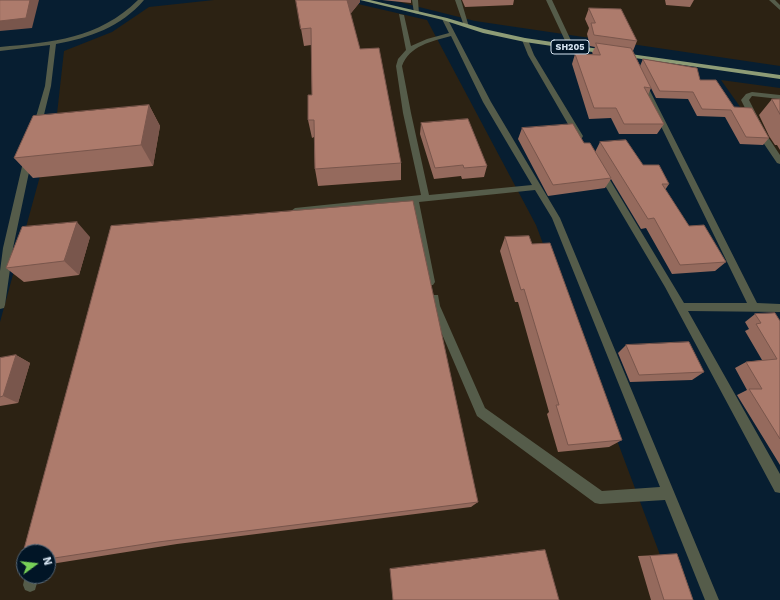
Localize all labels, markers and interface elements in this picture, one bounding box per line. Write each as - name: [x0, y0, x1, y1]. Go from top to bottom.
- road number: SH205: [551, 40, 589, 54]
- north arrow: [16, 544, 56, 584]
- text: N: [40, 555, 54, 567]

